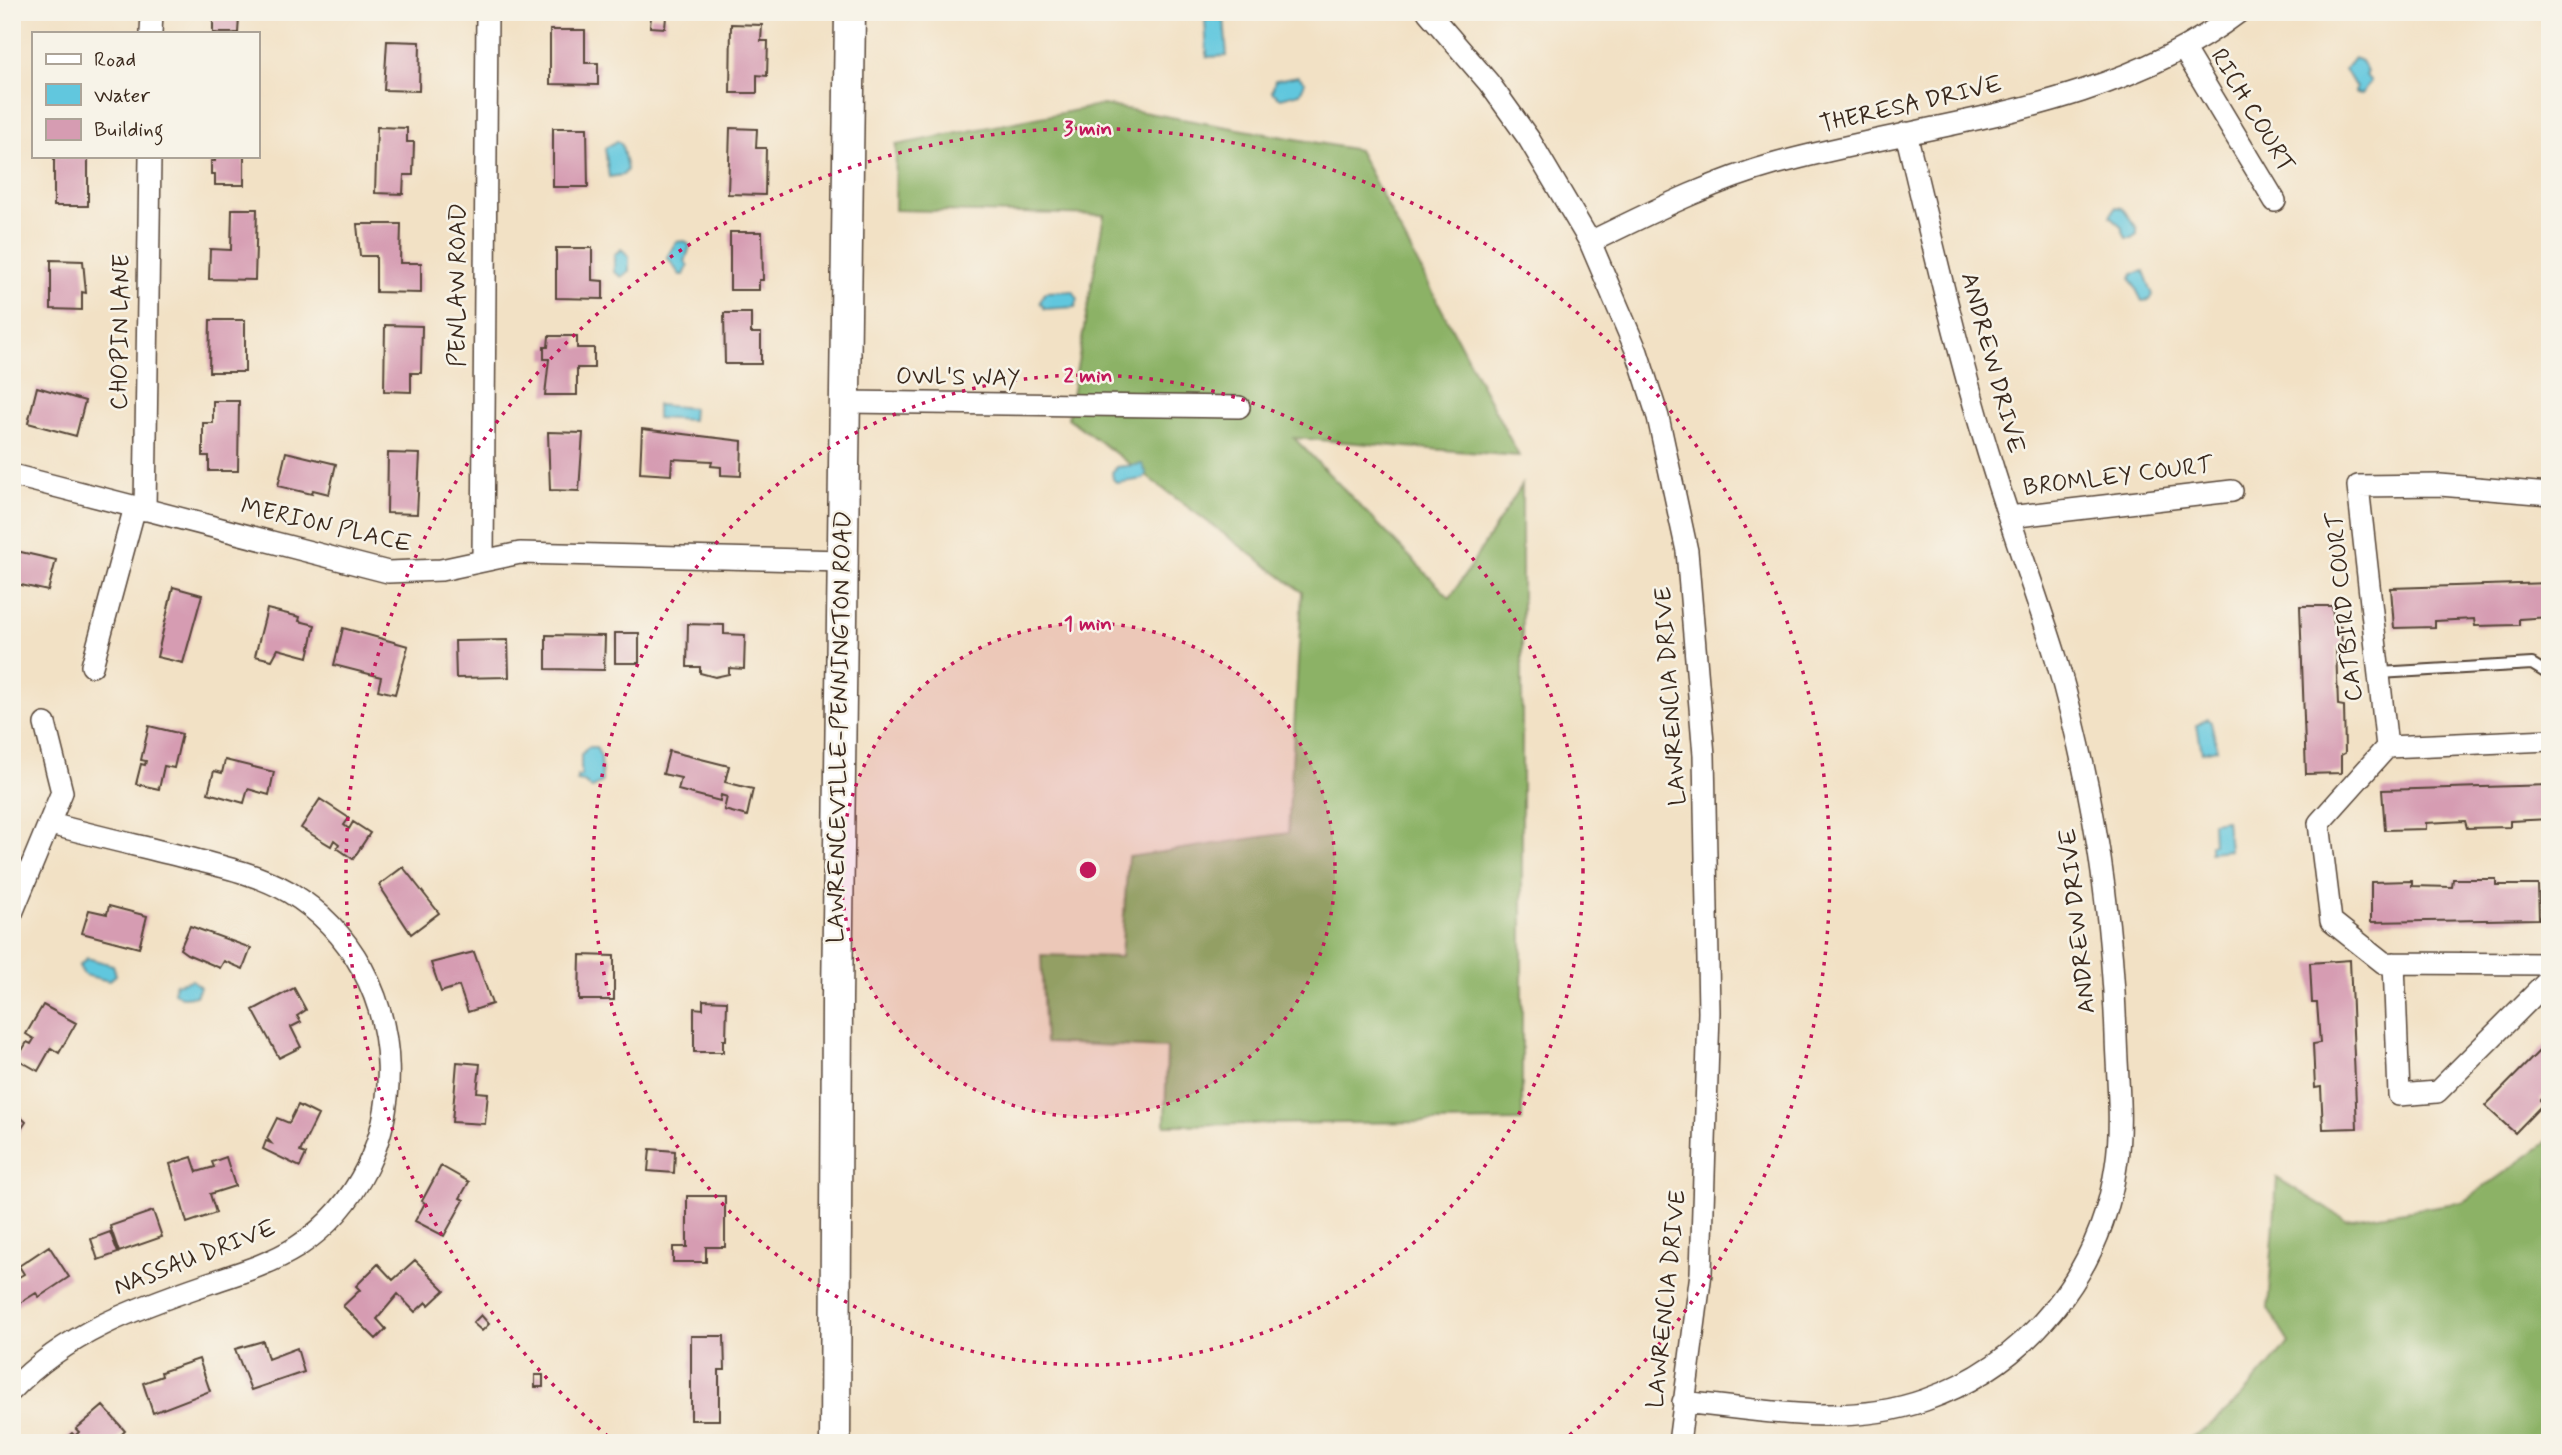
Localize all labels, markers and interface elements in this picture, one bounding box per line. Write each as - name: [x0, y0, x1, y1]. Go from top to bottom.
- legend: [32, 32, 259, 158]
- street label: RICH COURT: [2203, 43, 2301, 179]
- text: Road: [94, 46, 136, 74]
- street label: THERESA DRIVE: [1817, 69, 2005, 141]
- text: Water: [94, 82, 150, 110]
- text: 3 min: [1064, 115, 1112, 143]
- text: Building: [94, 116, 164, 146]
- street label: PENLAW ROAD: [443, 203, 474, 367]
- street label: CHOPIN LANE: [104, 254, 138, 410]
- street label: ANDREW DRIVE: [1953, 269, 2031, 457]
- street label: OWL'S WAY: [896, 361, 1020, 395]
- text: 2 min: [1063, 362, 1113, 390]
- street label: BROMLEY COURT: [2021, 450, 2215, 504]
- street label: MERION PLACE: [238, 491, 414, 561]
- street label: CATBIRD COURT: [2320, 510, 2370, 703]
- street label: LAWRENCEVILLE-PENNINGTON ROAD: [821, 511, 859, 943]
- street label: LAWRENCIA DRIVE: [1648, 585, 1694, 806]
- text: 1 min: [1064, 610, 1112, 638]
- street label: ANDREW DRIVE: [2053, 827, 2103, 1015]
- centre of rings: [1076, 858, 1100, 882]
- street label: LAWRENCIA DRIVE: [1640, 1188, 1694, 1410]
- street label: NASSAU DRIVE: [110, 1213, 280, 1303]

